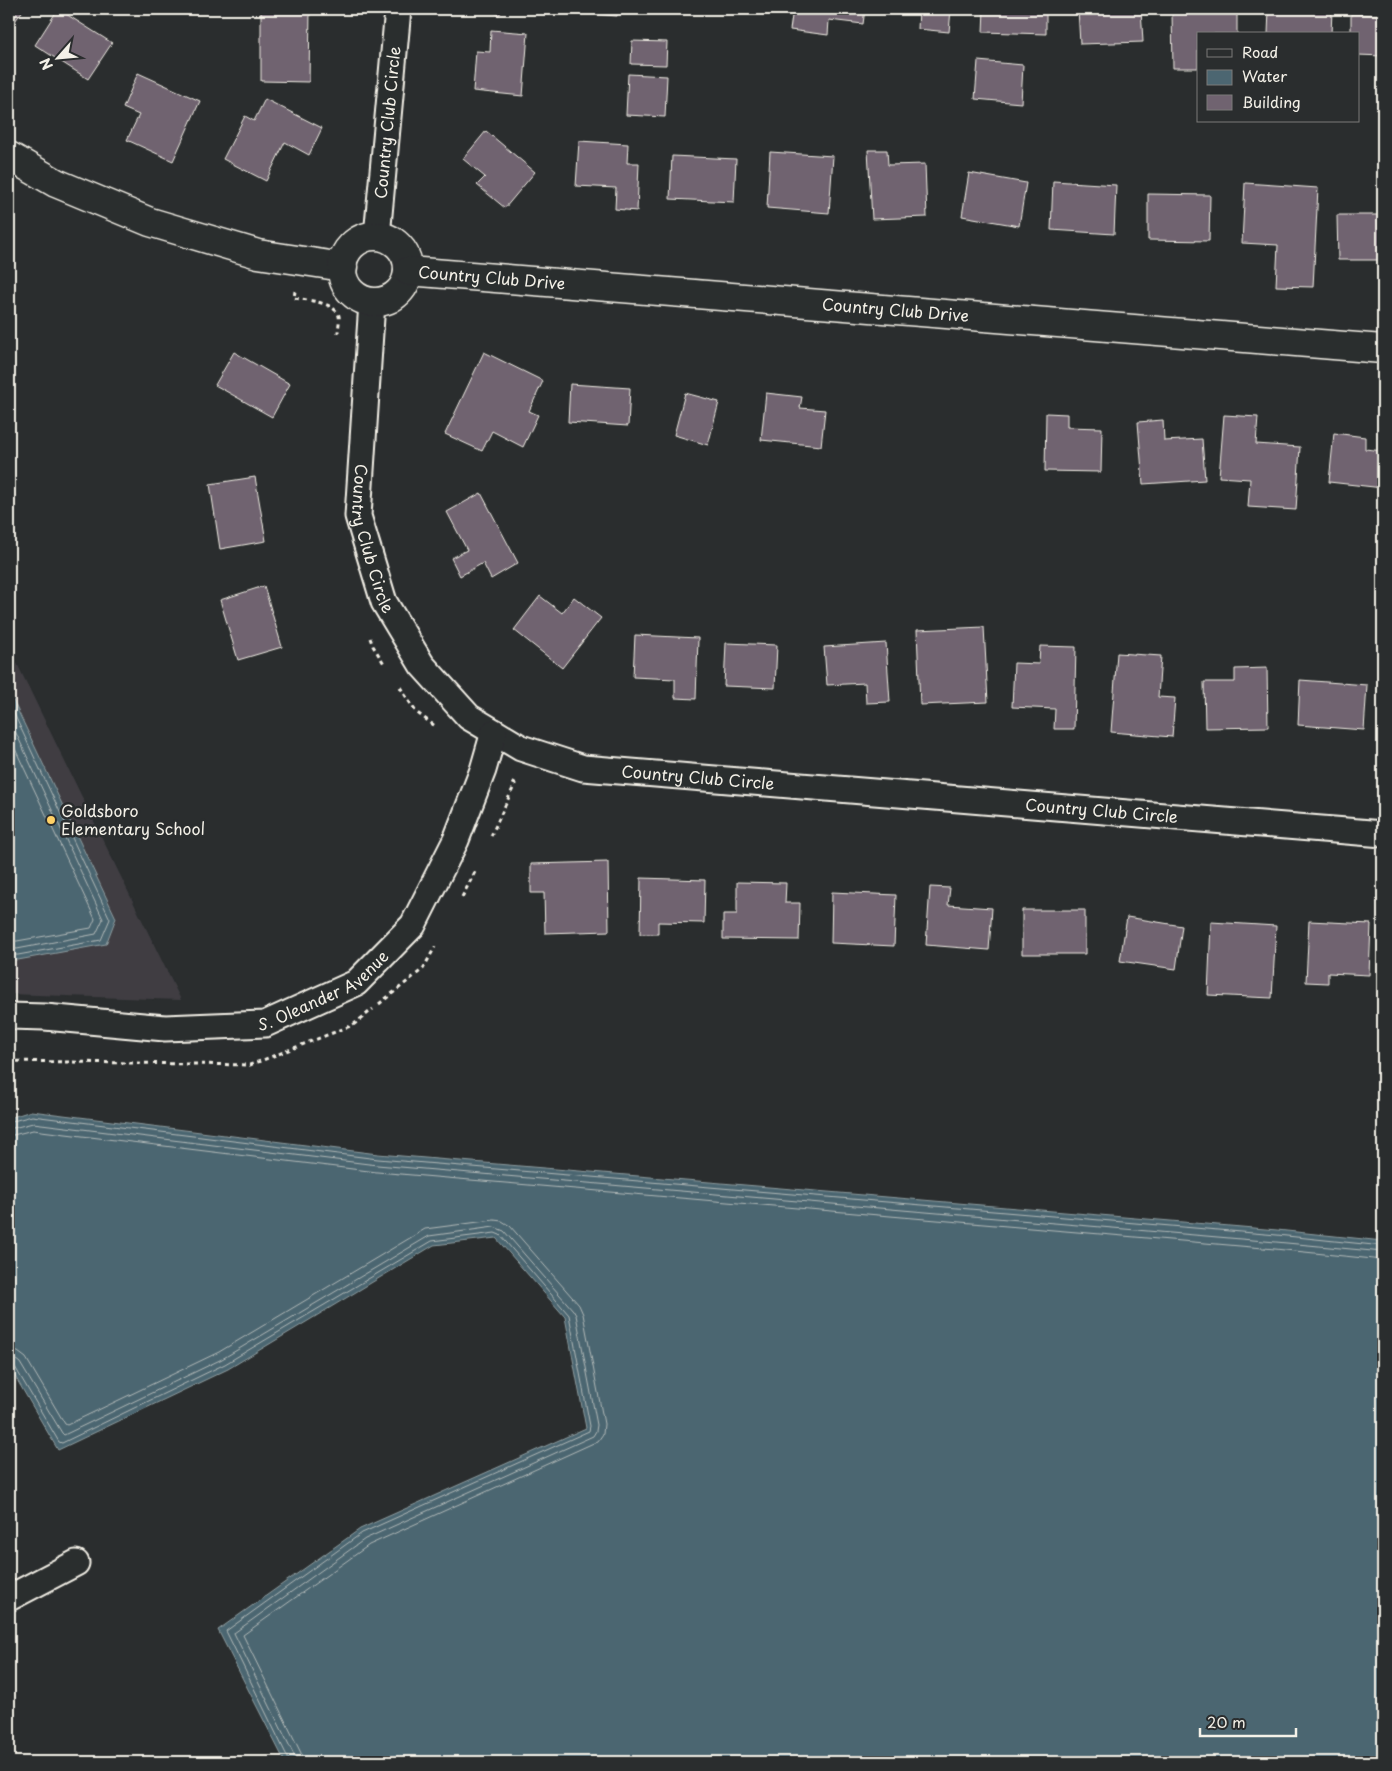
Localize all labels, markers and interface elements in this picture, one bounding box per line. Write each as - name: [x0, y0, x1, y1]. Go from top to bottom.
- north arrow: [32, 32, 82, 82]
- legend: [1197, 32, 1360, 122]
- text: Road: [1242, 40, 1278, 63]
- street label: Country Club Circle: [367, 45, 406, 200]
- text: N: [34, 54, 58, 74]
- text: Water: [1242, 64, 1287, 87]
- text: Building: [1242, 90, 1301, 113]
- street label: Country Club Drive: [417, 259, 566, 295]
- street label: Country Club Drive: [821, 291, 970, 327]
- street label: Country Club Circle: [347, 463, 401, 617]
- street label: Country Club Circle: [621, 758, 775, 795]
- street label: Country Club Circle: [1024, 792, 1179, 828]
- place label: Goldsboro Elementary School: [61, 798, 205, 840]
- marker: Goldsboro Elementary School: [45, 814, 57, 826]
- street label: S. Oleander Avenue: [258, 944, 393, 1035]
- scale bar: [1200, 1706, 1296, 1738]
- text: 20 m: [1207, 1710, 1246, 1733]

